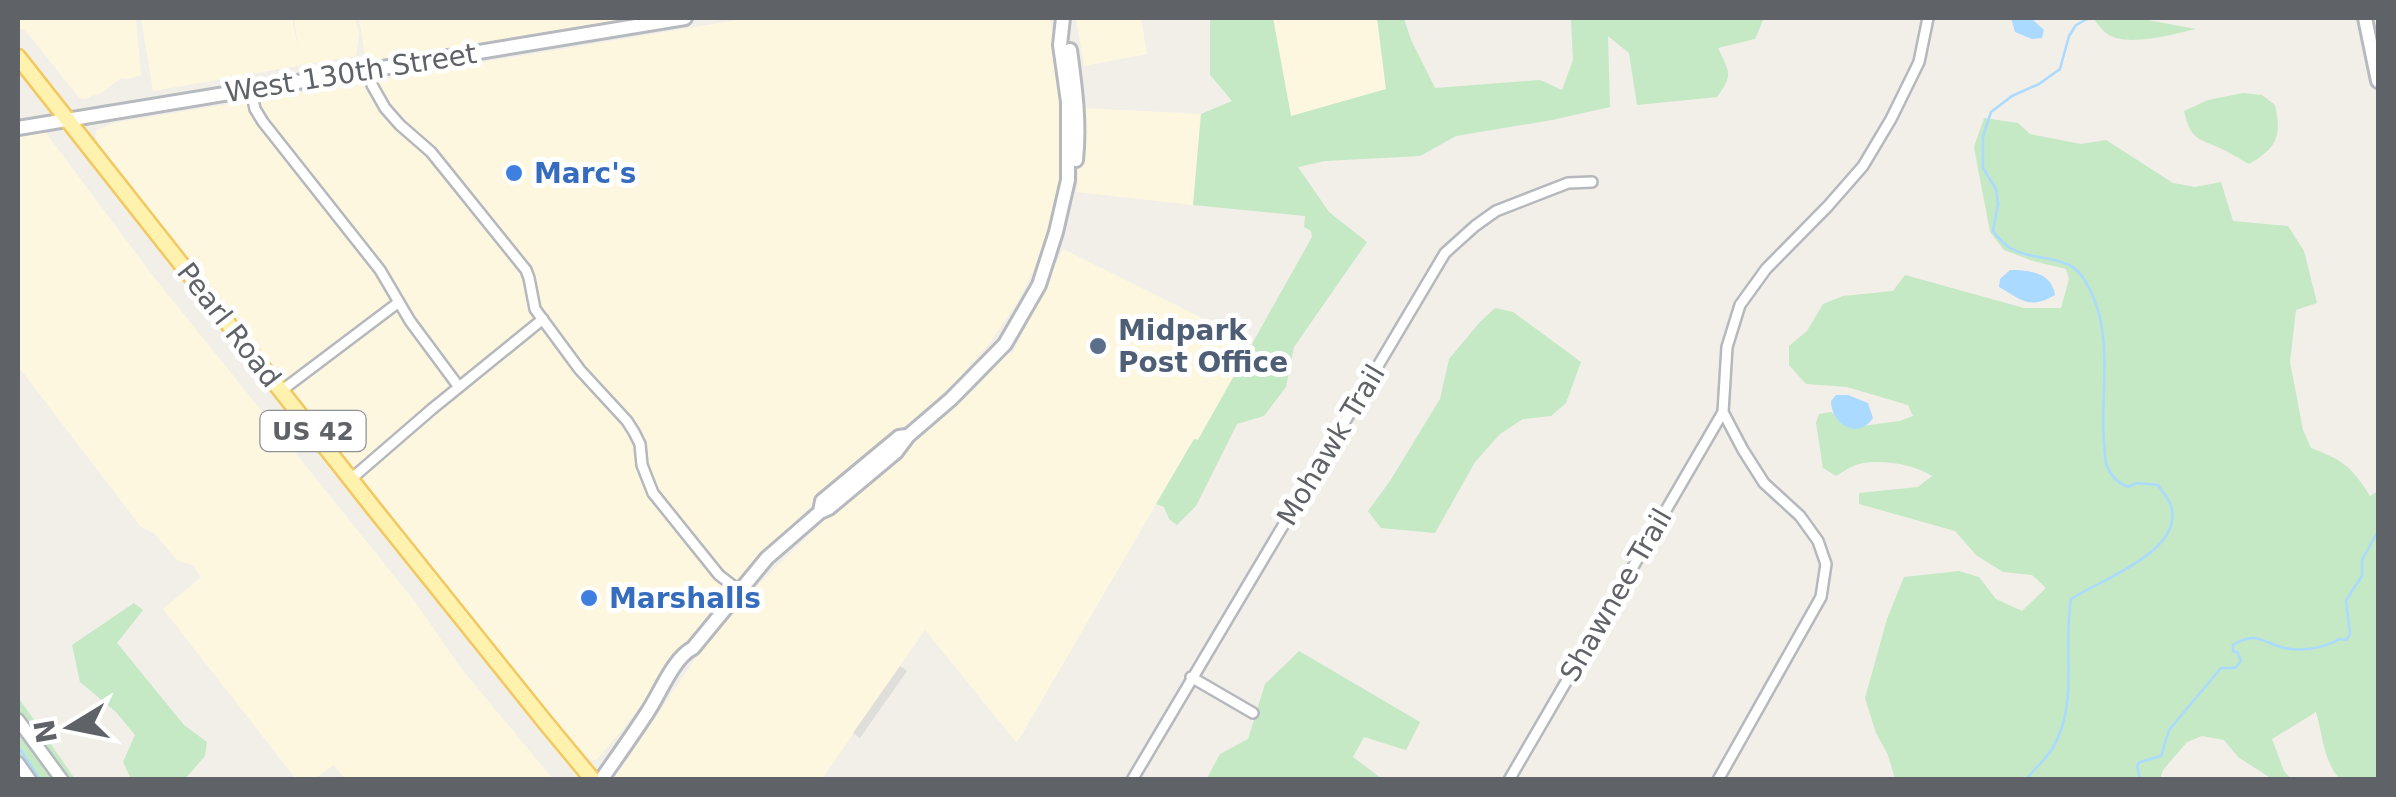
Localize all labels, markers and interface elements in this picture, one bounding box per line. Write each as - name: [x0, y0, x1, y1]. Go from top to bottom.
- street label: West 130th Street: [223, 37, 479, 109]
- place label: Marc's: [534, 157, 636, 190]
- marker: Marc's: [503, 162, 525, 184]
- street label: Pearl Road: [170, 256, 288, 394]
- place label: Midpark Post Office: [1118, 314, 1288, 379]
- marker: Midpark Post Office: [1087, 335, 1109, 357]
- street label: Mohawk Trail: [1270, 359, 1392, 531]
- road number: US 42: [260, 411, 366, 451]
- street label: Shawnee Trail: [1553, 503, 1679, 687]
- place label: Marshalls: [609, 582, 761, 615]
- marker: Marshalls: [578, 587, 600, 609]
- north arrow: [20, 677, 120, 777]
- text: N: [28, 717, 64, 746]

